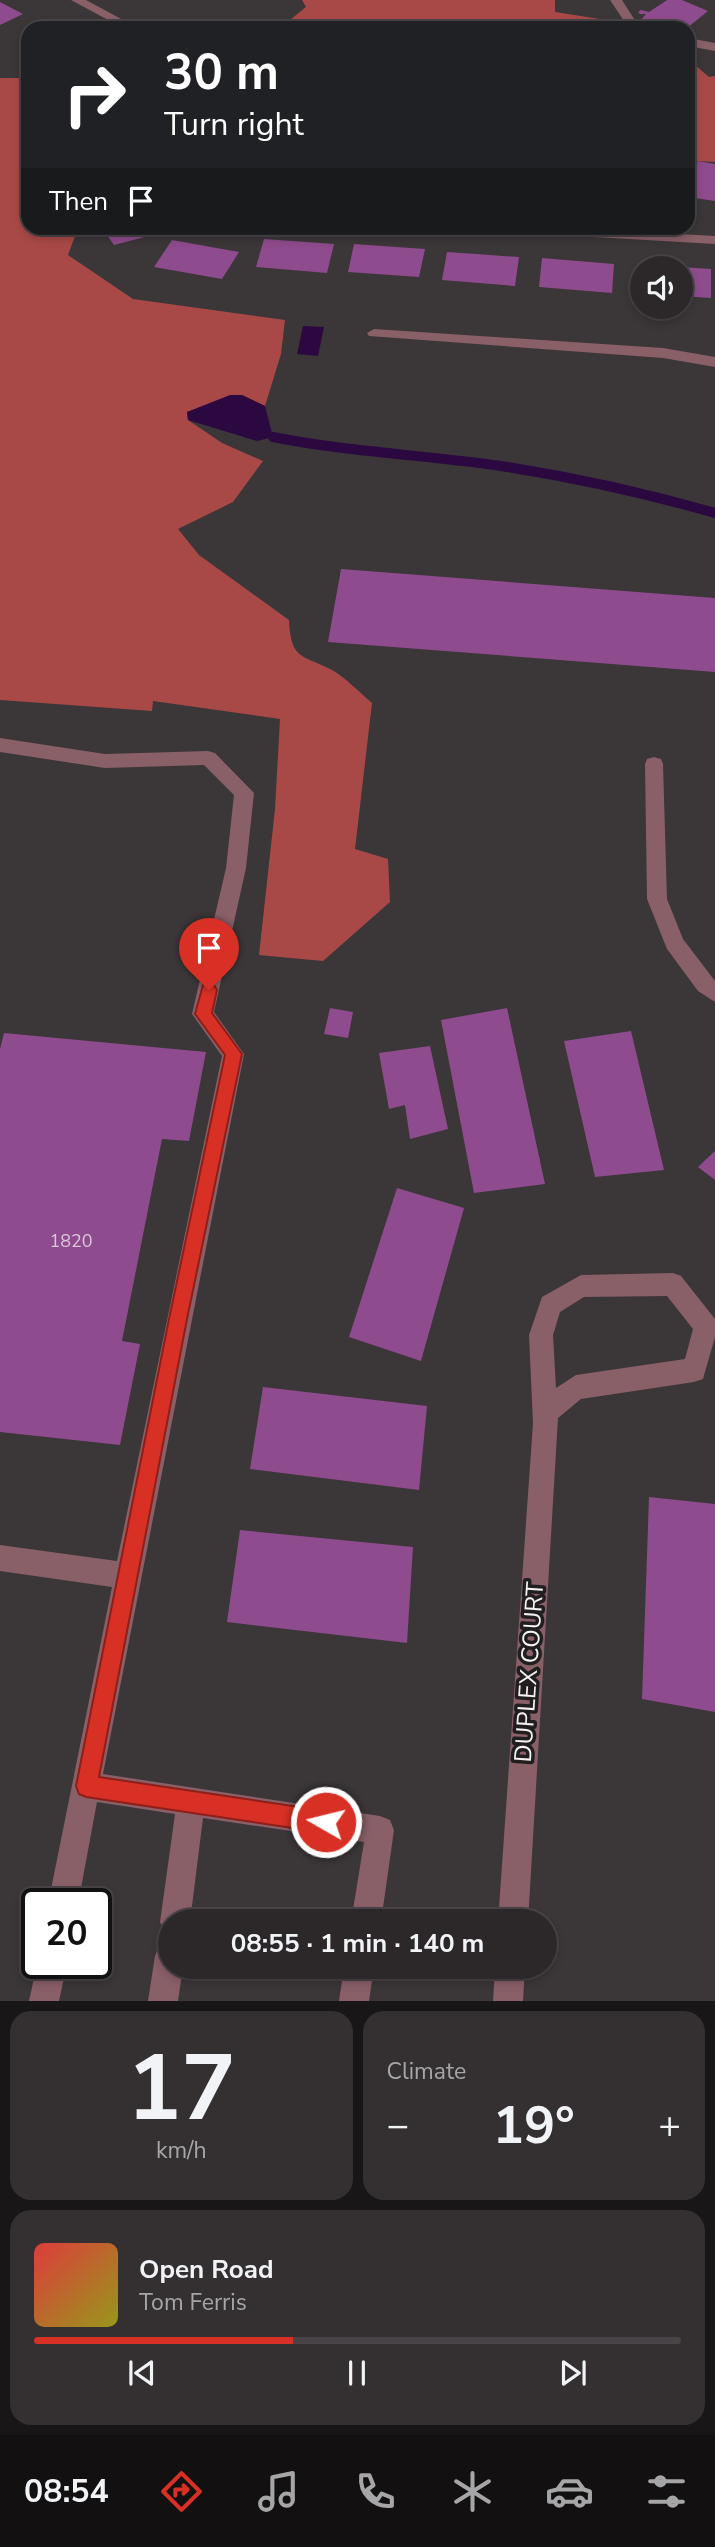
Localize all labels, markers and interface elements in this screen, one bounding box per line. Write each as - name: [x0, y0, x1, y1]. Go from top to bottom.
- text: 30 m: [164, 39, 279, 106]
- icon: right: [49, 49, 140, 140]
- text: Turn right: [164, 103, 304, 146]
- icon: arrive: [122, 182, 160, 220]
- text: Then: [49, 184, 108, 219]
- map controls: [630, 256, 693, 319]
- button: sound: [630, 256, 693, 319]
- pin: [179, 918, 239, 990]
- icon: arrive: [190, 929, 228, 967]
- house number: 1820: [49, 1229, 93, 1253]
- street label: DUPLEX COURT: [507, 1580, 551, 1763]
- position arrow: [289, 1785, 363, 1859]
- speed limit sign: 20: [21, 1888, 112, 1979]
- text: 08:55 · 1 min · 140 m: [231, 1926, 484, 1961]
- text: 17: [127, 2027, 236, 2151]
- text: Climate: [387, 2056, 466, 2087]
- text: 19°: [493, 2090, 575, 2161]
- text: −: [387, 2100, 409, 2151]
- text: +: [658, 2100, 681, 2151]
- text: km/h: [156, 2135, 207, 2166]
- text: Open Road: [139, 2252, 274, 2287]
- text: Tom Ferris: [139, 2287, 247, 2318]
- icon: previous: [123, 2354, 161, 2392]
- icon: pause: [338, 2354, 376, 2392]
- icon: next: [554, 2354, 592, 2392]
- icon: directions: [157, 2467, 206, 2516]
- icon: music: [254, 2467, 303, 2516]
- icon: phone: [351, 2467, 400, 2516]
- icon: climate: [448, 2467, 497, 2516]
- icon: car: [545, 2467, 594, 2516]
- icon: filters: [642, 2467, 691, 2516]
- text: 08:54: [24, 2470, 109, 2513]

